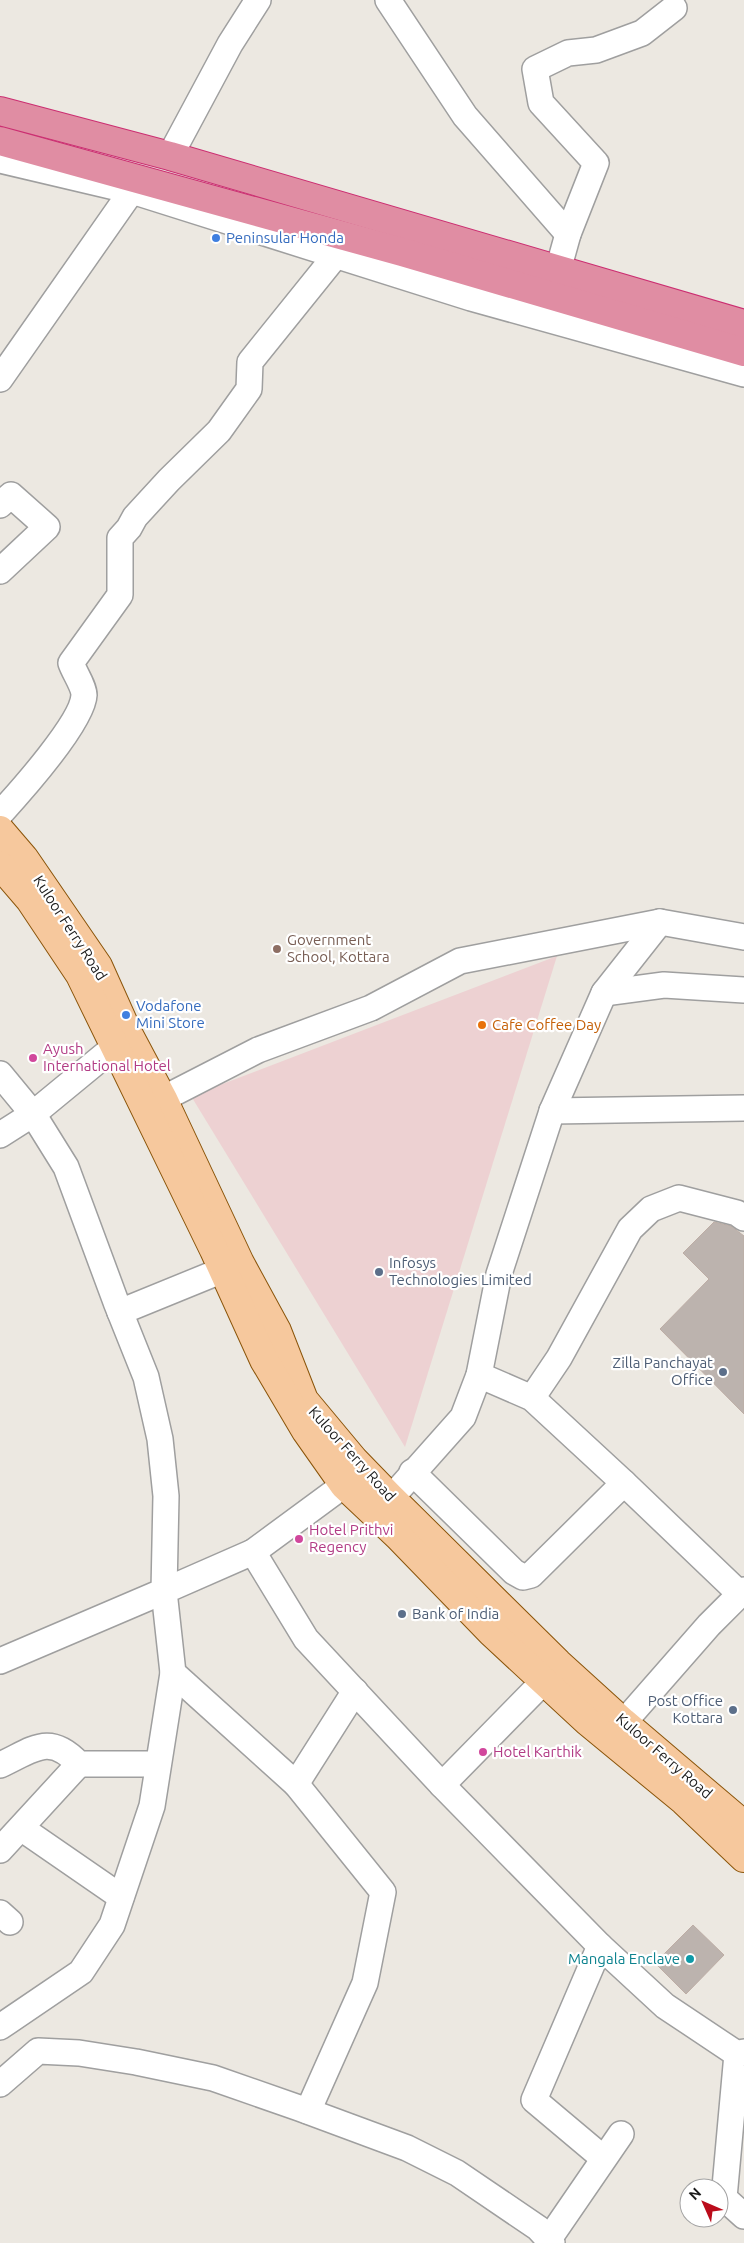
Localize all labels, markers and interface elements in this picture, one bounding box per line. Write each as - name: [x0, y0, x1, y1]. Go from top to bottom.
- place label: Peninsular Honda: [226, 229, 344, 246]
- marker: Peninsular Honda: [210, 232, 222, 244]
- street label: Kuloor Ferry Road: [30, 872, 111, 983]
- place label: Government School, Kottara: [287, 931, 390, 965]
- marker: Government School, Kottara: [271, 943, 283, 955]
- place label: Vodafone Mini Store: [136, 997, 205, 1031]
- marker: Vodafone Mini Store: [120, 1009, 132, 1021]
- place label: Cafe Coffee Day: [492, 1016, 601, 1033]
- marker: Cafe Coffee Day: [476, 1019, 488, 1031]
- place label: Ayush International Hotel: [43, 1040, 171, 1074]
- marker: Ayush International Hotel: [27, 1052, 39, 1064]
- place label: Infosys Technologies Limited: [389, 1254, 532, 1288]
- marker: Infosys Technologies Limited: [373, 1266, 385, 1278]
- place label: Zilla Panchayat Office: [613, 1354, 713, 1388]
- marker: Zilla Panchayat Office: [717, 1366, 729, 1378]
- street label: Kuloor Ferry Road: [305, 1403, 399, 1504]
- place label: Hotel Prithvi Regency: [309, 1521, 393, 1555]
- marker: Hotel Prithvi Regency: [293, 1533, 305, 1545]
- place label: Bank of India: [412, 1605, 499, 1622]
- marker: Bank of India: [396, 1608, 408, 1620]
- place label: Post Office Kottara: [648, 1692, 723, 1726]
- marker: Post Office Kottara: [727, 1704, 739, 1716]
- street label: Kuloor Ferry Road: [613, 1709, 716, 1802]
- place label: Hotel Karthik: [493, 1743, 582, 1760]
- marker: Hotel Karthik: [477, 1746, 489, 1758]
- place label: Mangala Enclave: [568, 1950, 680, 1967]
- marker: Mangala Enclave: [684, 1953, 696, 1965]
- north arrow: [679, 2178, 729, 2228]
- text: N: [685, 2184, 704, 2203]

